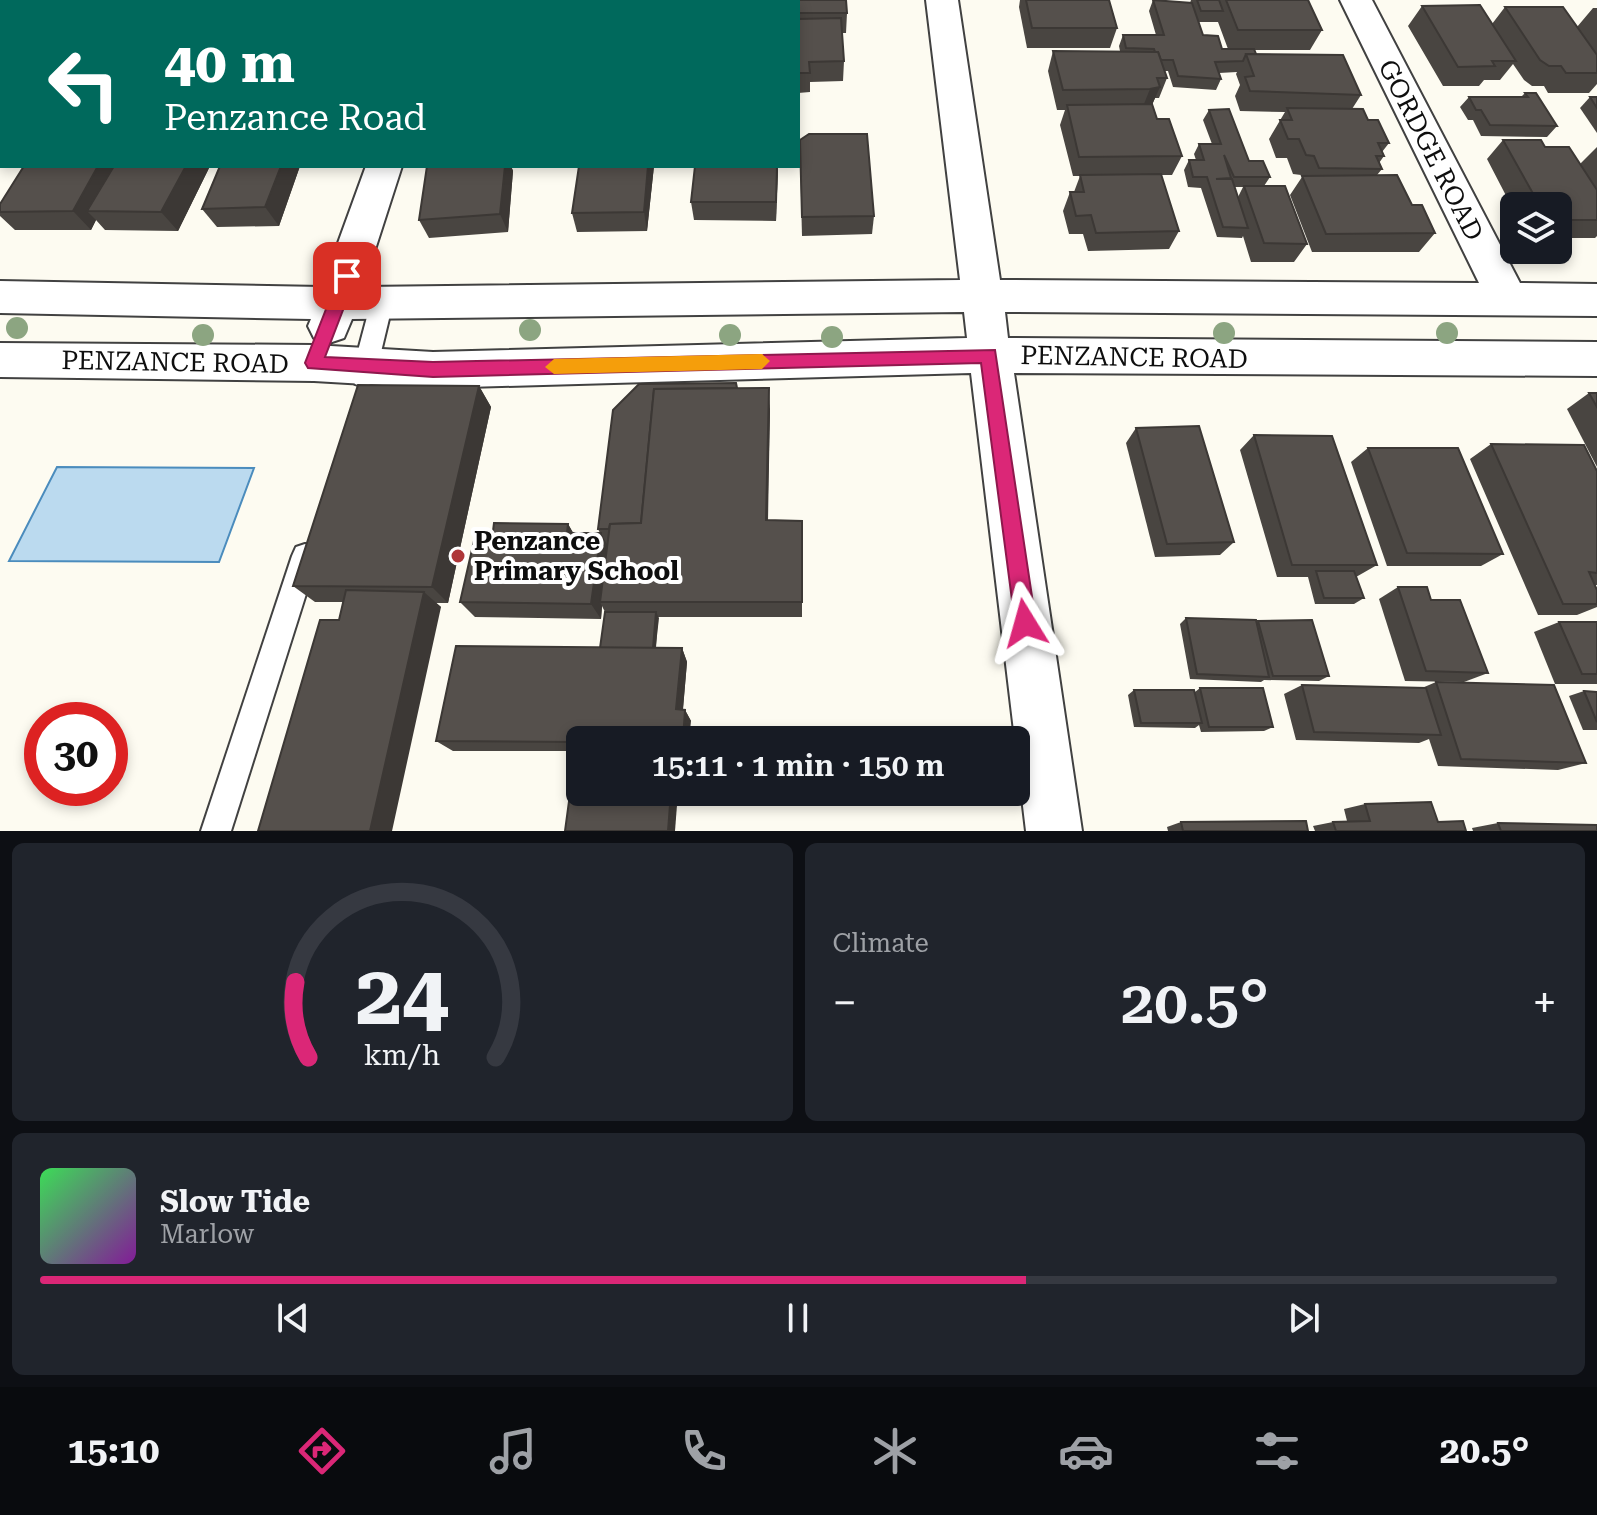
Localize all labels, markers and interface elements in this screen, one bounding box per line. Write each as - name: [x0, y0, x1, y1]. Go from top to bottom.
- text: 40 m: [164, 30, 295, 96]
- icon: left: [32, 32, 136, 136]
- street label: GORDGE ROAD: [1373, 55, 1489, 245]
- text: Penzance Road: [164, 97, 426, 139]
- map controls: [1500, 192, 1572, 264]
- button: layers: [1500, 192, 1572, 264]
- pin: [313, 242, 381, 310]
- icon: arrive: [325, 254, 369, 298]
- street label: PENZANCE ROAD: [1020, 340, 1248, 374]
- street label: PENZANCE ROAD: [61, 345, 289, 379]
- place label: Penzance Primary School: [474, 526, 679, 586]
- marker: Penzance Primary School: [449, 547, 467, 565]
- position arrow: [983, 581, 1067, 665]
- speed limit sign: 30: [24, 702, 128, 806]
- text: 15:11 · 1 min · 150 m: [652, 748, 944, 783]
- text: Climate: [833, 928, 929, 958]
- text: 24: [356, 947, 449, 1044]
- text: 20.5°: [1121, 967, 1269, 1038]
- text: −: [833, 977, 857, 1029]
- text: +: [1532, 977, 1557, 1029]
- text: km/h: [364, 1038, 441, 1072]
- text: Slow Tide: [160, 1184, 310, 1219]
- text: Marlow: [160, 1219, 254, 1249]
- icon: previous: [271, 1296, 315, 1340]
- icon: pause: [776, 1296, 820, 1340]
- icon: next: [1282, 1296, 1326, 1340]
- icon: directions: [294, 1423, 350, 1479]
- icon: music: [485, 1423, 541, 1479]
- icon: phone: [676, 1423, 732, 1479]
- icon: climate: [867, 1423, 923, 1479]
- icon: car: [1058, 1423, 1114, 1479]
- icon: filters: [1249, 1423, 1305, 1479]
- text: 15:10: [67, 1430, 159, 1472]
- text: 20.5°: [1440, 1430, 1529, 1472]

